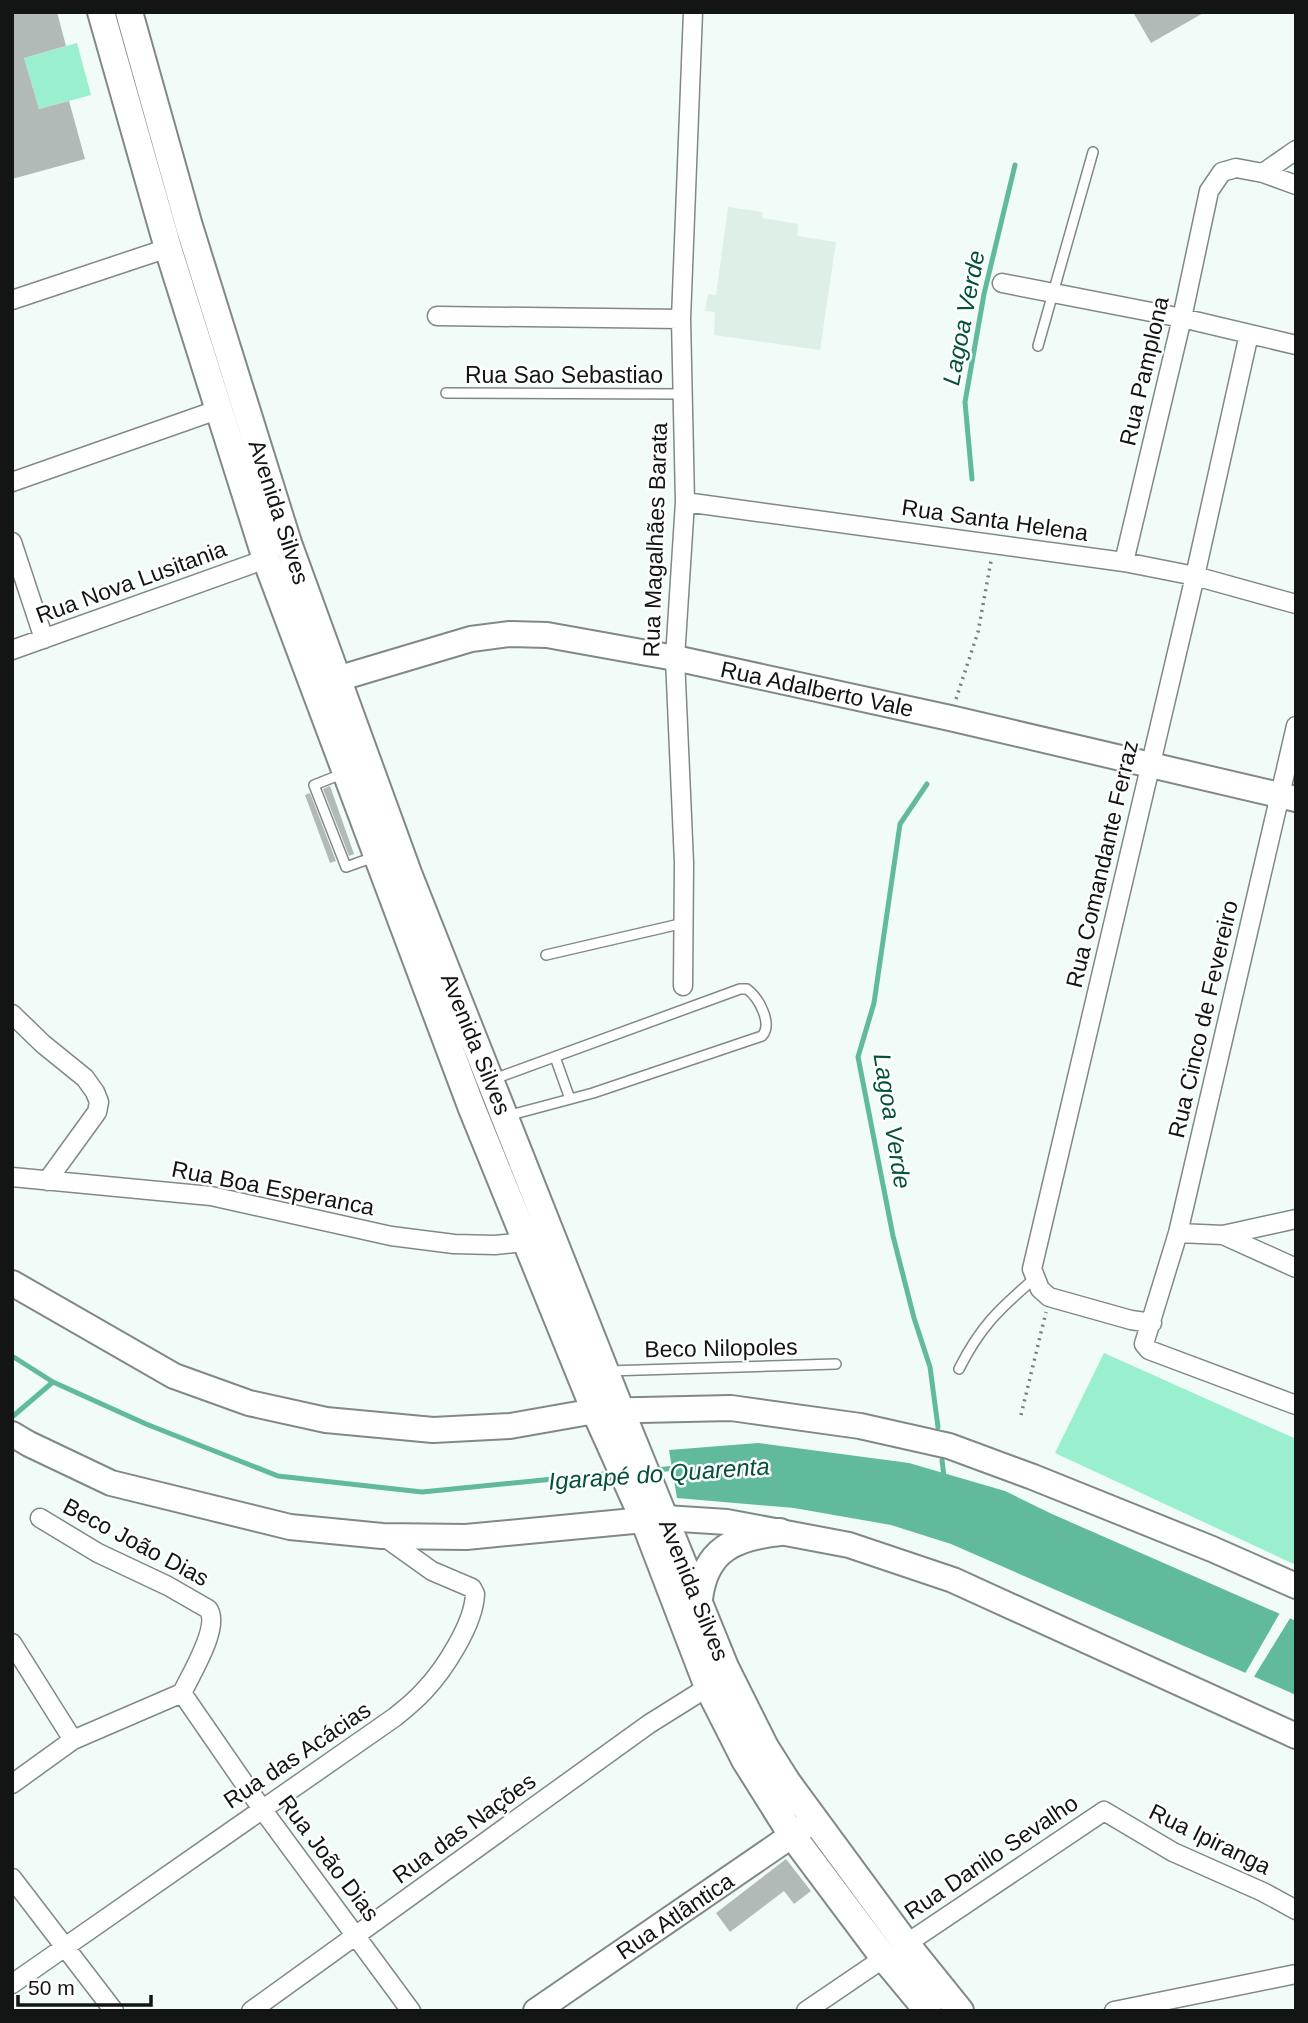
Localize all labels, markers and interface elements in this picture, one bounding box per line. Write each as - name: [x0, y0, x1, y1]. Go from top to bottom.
- water label: Lagoa Verde: [937, 248, 990, 388]
- street label: Rua Pamplona: [1114, 294, 1174, 448]
- street label: Rua Sao Sebastiao: [465, 362, 663, 388]
- street label: Rua Magalhães Barata: [638, 422, 672, 658]
- street label: Avenida Silves: [243, 436, 315, 588]
- street label: Rua Santa Helena: [900, 494, 1090, 546]
- street label: Rua Nova Lusitania: [32, 535, 230, 629]
- street label: Rua Adalberto Vale: [718, 656, 916, 722]
- street label: Rua Comandante Ferraz: [1061, 738, 1143, 990]
- street label: Rua Cinco de Fevereiro: [1163, 898, 1243, 1140]
- street label: Avenida Silves: [436, 969, 516, 1119]
- water label: Lagoa Verde: [868, 1051, 917, 1190]
- street label: Rua Boa Esperanca: [169, 1156, 377, 1220]
- street label: Beco Nilopoles: [644, 1334, 798, 1362]
- water label: Igarapé do Quarenta: [548, 1452, 770, 1495]
- street label: Beco João Dias: [59, 1493, 213, 1591]
- street label: Avenida Silves: [654, 1515, 734, 1665]
- street label: Rua das Acácias: [219, 1696, 375, 1814]
- street label: Rua das Nações: [388, 1768, 540, 1888]
- street label: Rua Danilo Sevalho: [899, 1789, 1083, 1925]
- street label: Rua João Dias: [273, 1790, 385, 1926]
- street label: Rua Ipiranga: [1145, 1798, 1275, 1880]
- street label: Rua Atlântica: [612, 1867, 739, 1965]
- scale bar: [18, 1964, 150, 2008]
- text: 50 m: [28, 1976, 75, 1999]

